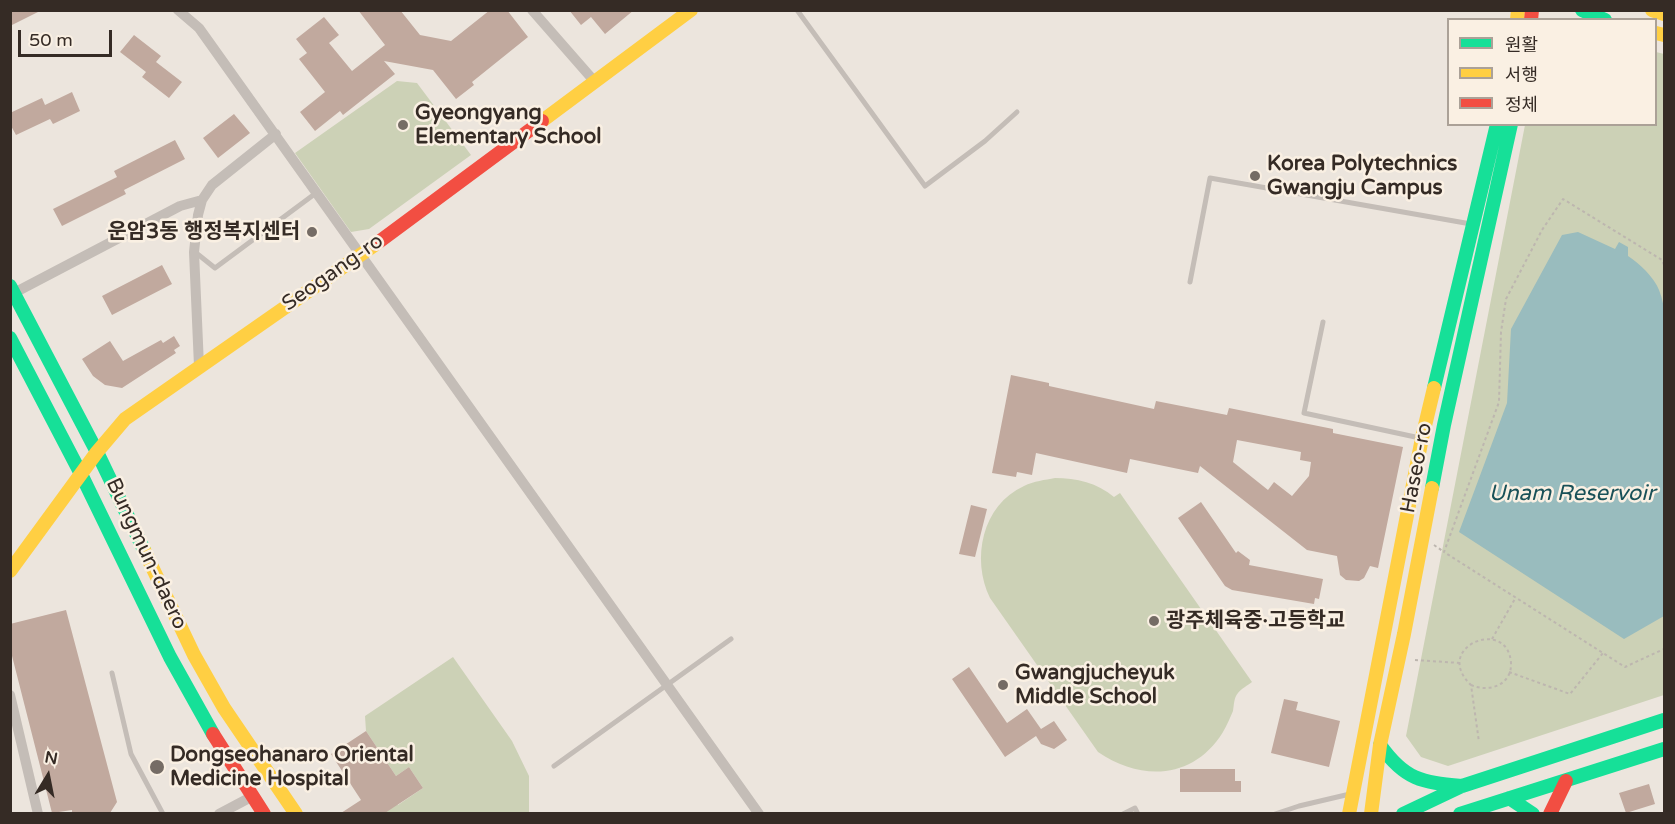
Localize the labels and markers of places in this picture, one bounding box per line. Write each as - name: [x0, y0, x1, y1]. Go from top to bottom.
- place label: Gyeongyang Elementary School: [415, 100, 602, 150]
- marker: Gyeongyang Elementary School: [396, 118, 410, 132]
- place label: Korea Polytechnics Gwangju Campus: [1267, 151, 1457, 201]
- marker: Korea Polytechnics Gwangju Campus: [1248, 169, 1262, 183]
- place label: 운암3동 행정복지센터: [107, 219, 300, 245]
- marker: 운암3동 행정복지센터: [305, 225, 319, 239]
- place label: 광주체육중·고등학교: [1166, 608, 1345, 634]
- marker: 광주체육중·고등학교: [1147, 614, 1161, 628]
- place label: Gwangjucheyuk Middle School: [1015, 660, 1175, 710]
- marker: Gwangjucheyuk Middle School: [996, 678, 1010, 692]
- place label: Dongseohanaro Oriental Medicine Hospital: [170, 742, 414, 792]
- marker: Dongseohanaro Oriental Medicine Hospital: [148, 758, 166, 776]

